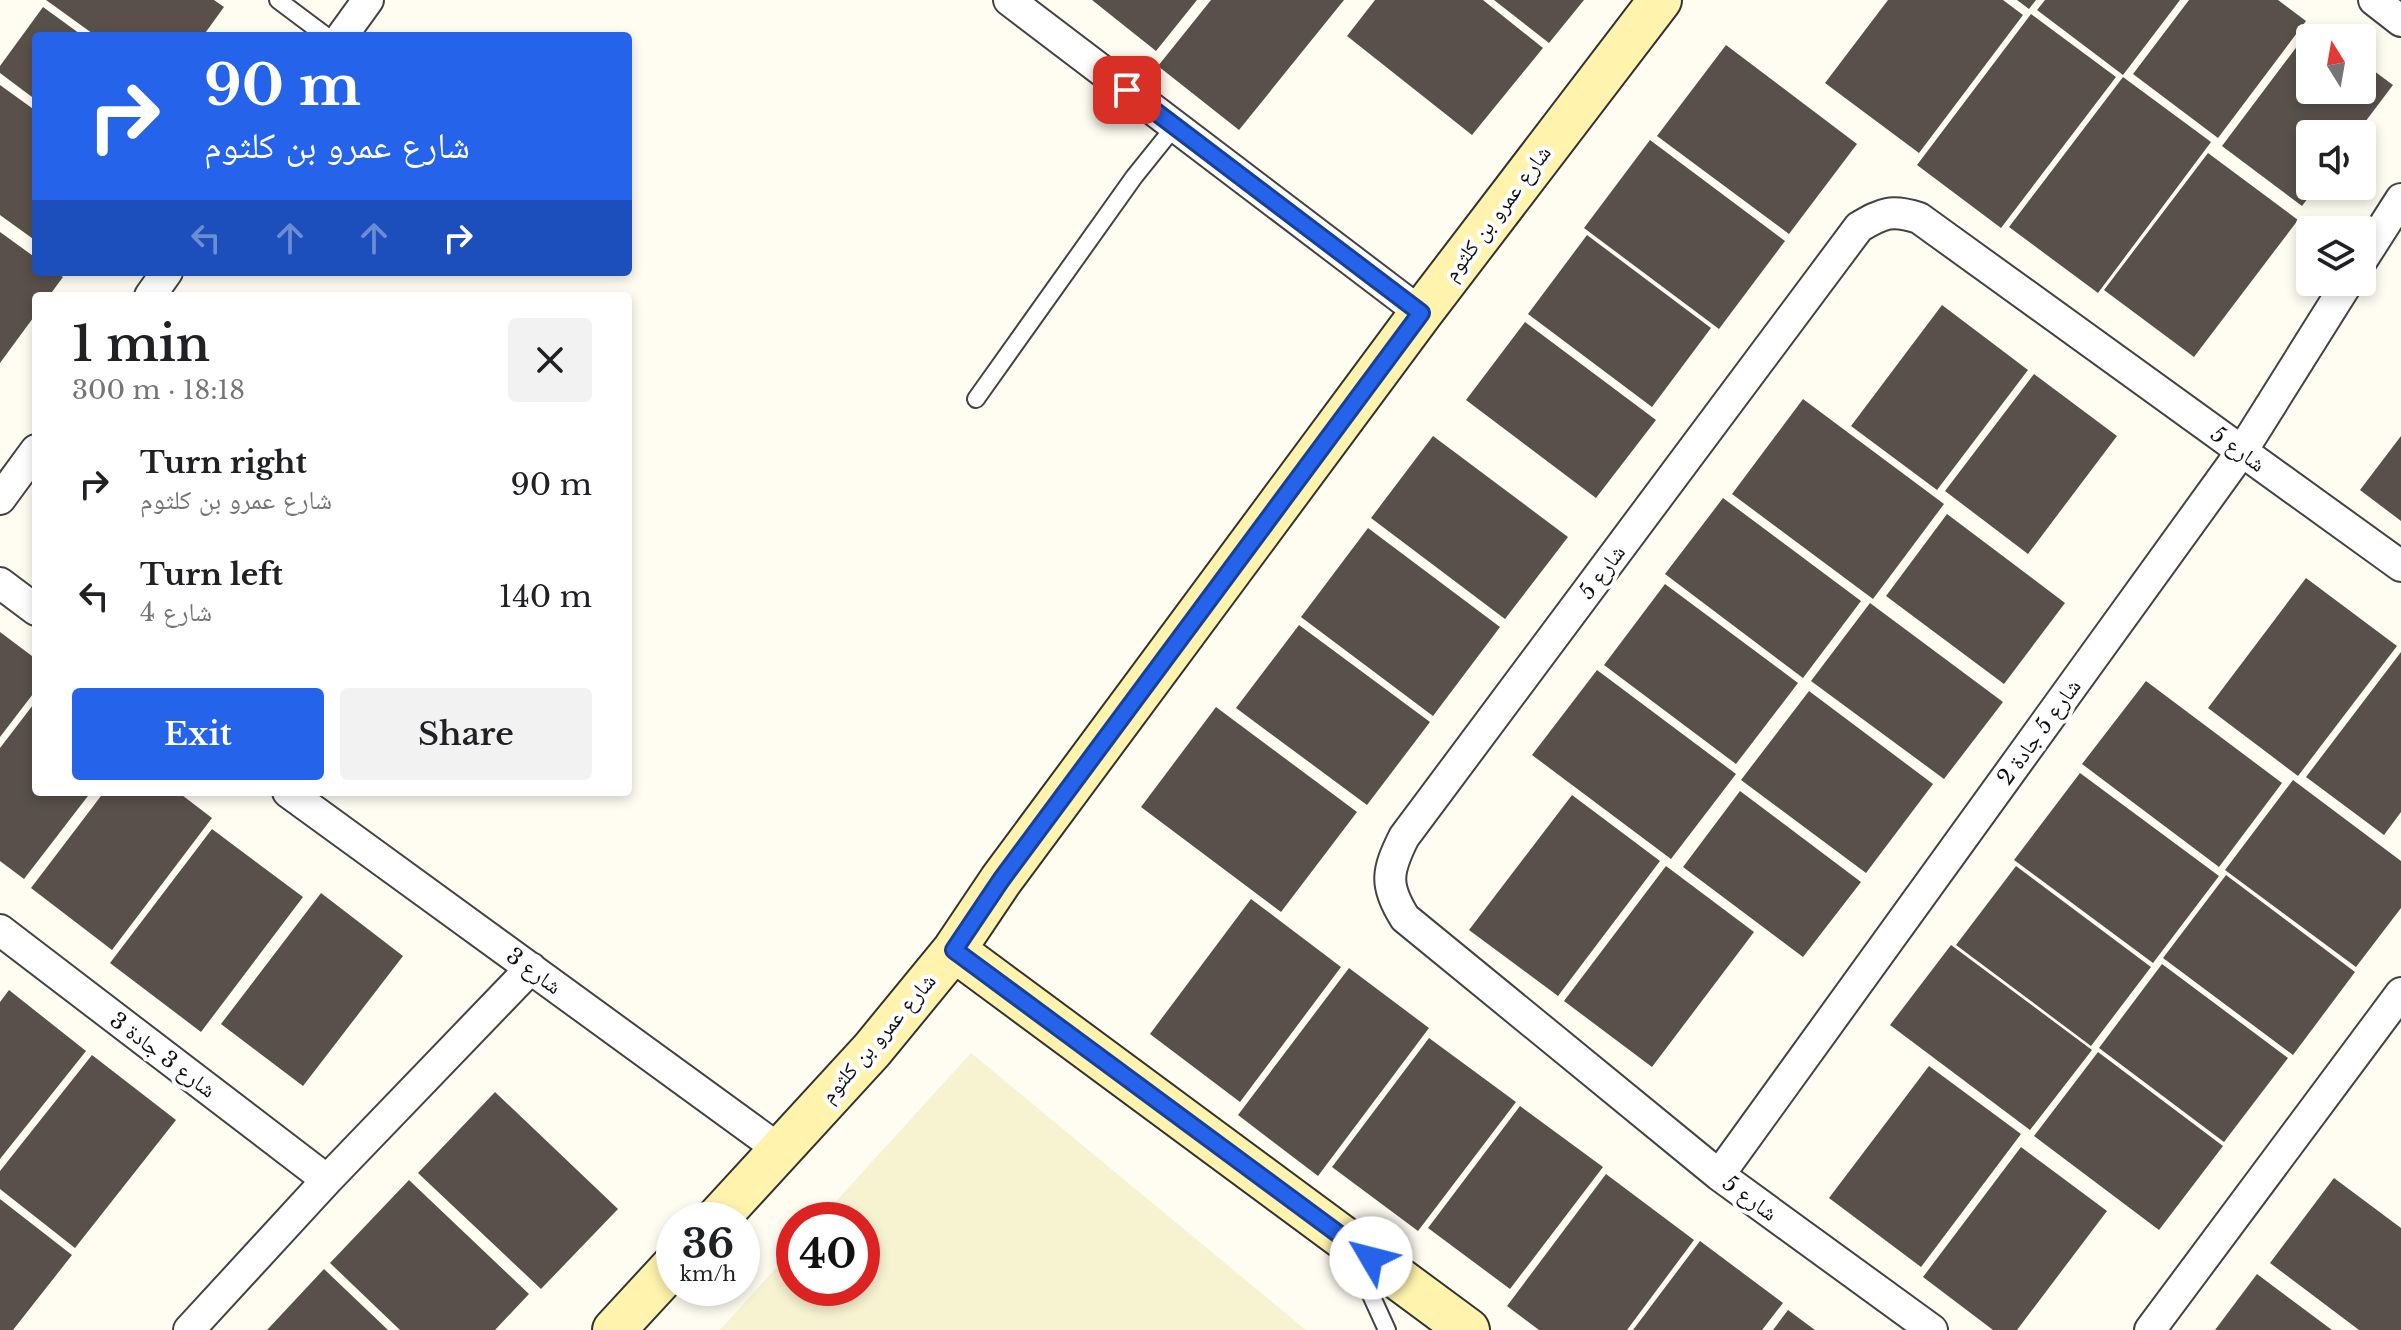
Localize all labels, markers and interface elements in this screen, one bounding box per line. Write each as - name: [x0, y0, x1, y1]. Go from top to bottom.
- north arrow: [2296, 24, 2376, 104]
- map controls: [2296, 24, 2376, 296]
- text: 90 m: [204, 51, 361, 120]
- pin: [1093, 56, 1161, 124]
- icon: right: [72, 64, 176, 168]
- icon: arrive: [1105, 68, 1149, 112]
- button: sound: [2296, 120, 2376, 200]
- text: شارع عمرو بن كلثوم: [204, 123, 470, 168]
- street label: شارع عمرو بن كلثوم: [1437, 140, 1557, 287]
- icon: left: [184, 216, 228, 260]
- icon: ahead: [268, 216, 312, 260]
- icon: ahead: [352, 216, 396, 260]
- icon: right: [436, 216, 480, 260]
- button: layers: [2296, 216, 2376, 296]
- text: 1 min: [72, 314, 210, 374]
- button: close: [508, 318, 592, 402]
- text: 300 m · 18:18: [72, 374, 245, 406]
- street label: شارع 5: [2206, 420, 2270, 478]
- text: Turn right: [140, 444, 307, 481]
- icon: right: [72, 462, 116, 506]
- text: 90 m: [510, 466, 592, 503]
- text: شارع عمرو بن كلثوم: [140, 484, 332, 516]
- street label: شارع 5: [1573, 540, 1631, 604]
- text: Turn left: [140, 556, 283, 593]
- icon: left: [72, 574, 116, 618]
- text: 140 m: [499, 578, 592, 615]
- text: شارع 4: [140, 596, 212, 628]
- street label: شارع 5 جادة 2: [1991, 674, 2087, 790]
- button: Exit: [72, 688, 324, 780]
- button: Share: [340, 688, 592, 780]
- street label: شارع 3: [501, 942, 567, 1000]
- street label: شارع عمرو بن كلثوم: [814, 968, 942, 1109]
- street label: شارع 3 جادة 3: [105, 1006, 221, 1104]
- street label: شارع 5: [1718, 1169, 1782, 1227]
- speed limit sign: 40: [776, 1202, 880, 1306]
- position arrow: [1329, 1216, 1413, 1300]
- text: 36: [682, 1219, 734, 1269]
- text: km/h: [680, 1262, 736, 1286]

